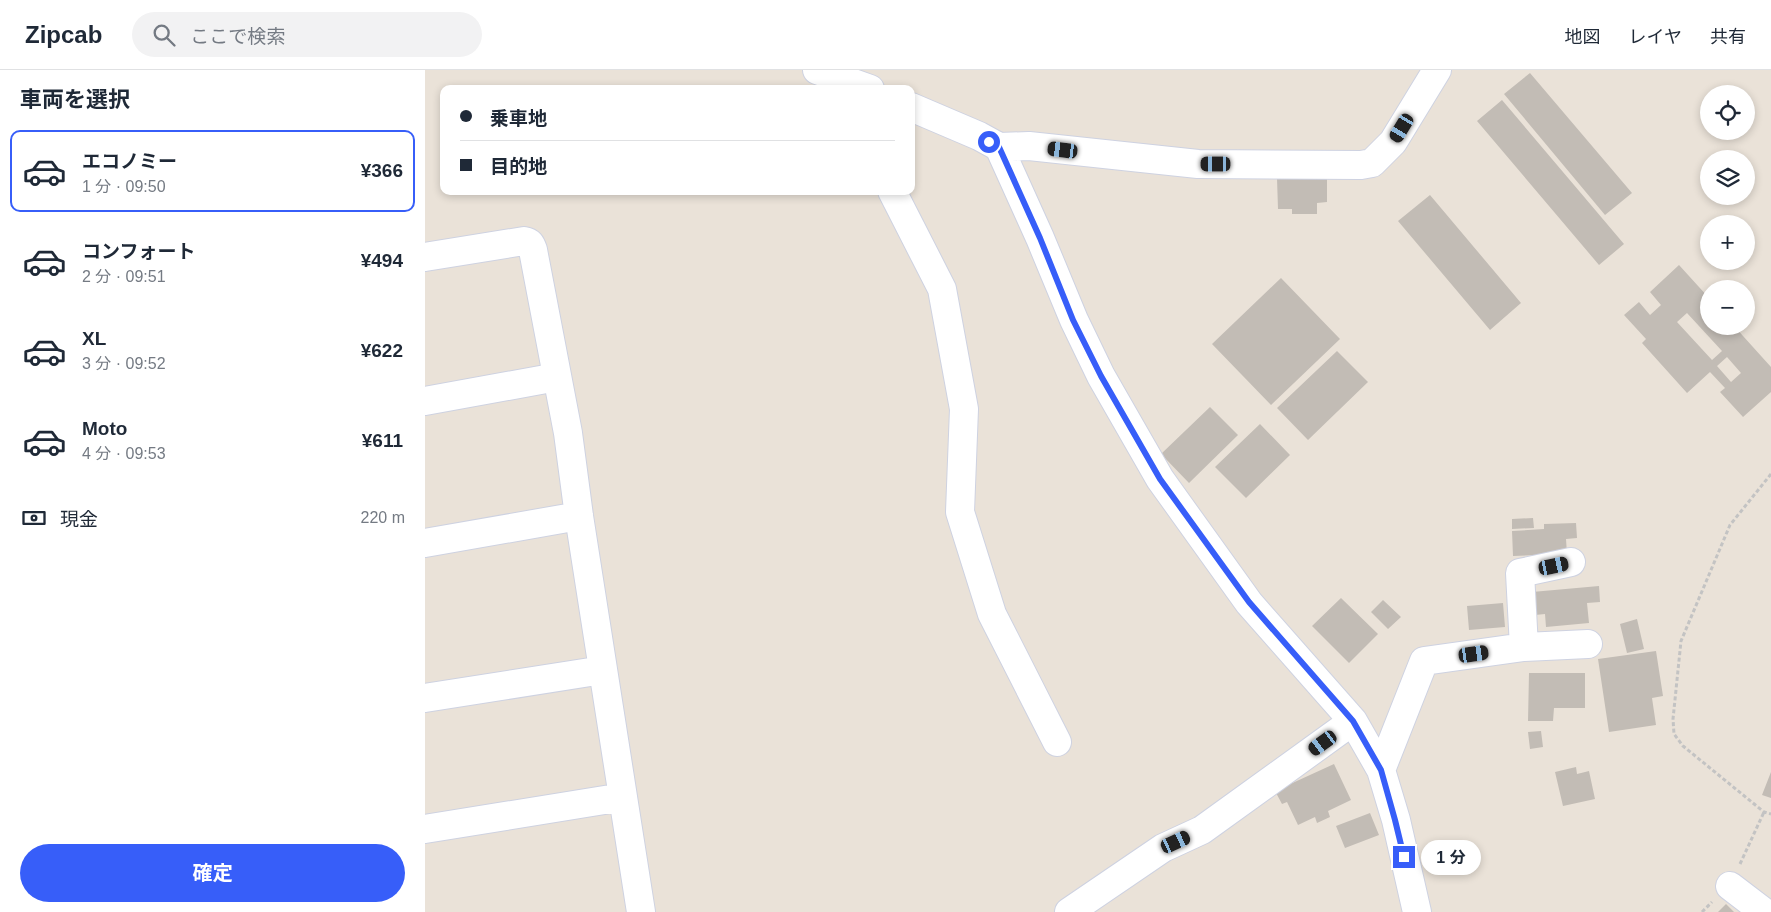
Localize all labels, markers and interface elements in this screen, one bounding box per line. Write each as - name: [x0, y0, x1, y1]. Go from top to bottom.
- search box: [132, 12, 482, 57]
- text: Zipcab: [25, 21, 102, 48]
- icon: search: [150, 21, 178, 49]
- text: ここで検索: [190, 26, 285, 47]
- text: 地図: [1565, 27, 1601, 47]
- text: レイヤ: [1629, 27, 1682, 47]
- text: 共有: [1710, 27, 1746, 47]
- map controls: [1700, 85, 1755, 335]
- button: locate: [1700, 85, 1755, 140]
- text: 車両を選択: [20, 87, 130, 112]
- text: 乗車地: [490, 108, 547, 129]
- car: [1387, 111, 1416, 145]
- route start: [978, 131, 1000, 153]
- car: [1047, 141, 1078, 159]
- icon: car: [22, 149, 67, 194]
- button: layers: [1700, 150, 1755, 205]
- text: エコノミー: [82, 151, 177, 172]
- text: 目的地: [490, 156, 547, 177]
- car: [1201, 157, 1231, 172]
- text: ¥366: [361, 160, 403, 181]
- text: 1 分 · 09:50: [82, 178, 166, 195]
- button: +: [1700, 215, 1755, 270]
- icon: car: [22, 239, 67, 284]
- text: コンフォート: [82, 241, 195, 262]
- text: ¥494: [361, 250, 403, 271]
- text: 2 分 · 09:51: [82, 268, 166, 285]
- button: −: [1700, 280, 1755, 335]
- text: XL: [82, 328, 106, 349]
- icon: car: [22, 329, 67, 374]
- text: ¥622: [361, 340, 403, 361]
- text: 3 分 · 09:52: [82, 355, 166, 372]
- text: Moto: [82, 418, 127, 439]
- icon: car: [22, 419, 67, 464]
- text: ¥611: [362, 430, 403, 451]
- text: 4 分 · 09:53: [82, 445, 166, 462]
- icon: cash: [20, 504, 48, 532]
- text: 現金: [60, 509, 98, 530]
- text: 220 m: [361, 509, 405, 526]
- car: [1537, 556, 1570, 576]
- car: [1458, 644, 1489, 664]
- car: [1306, 728, 1339, 758]
- car: [1159, 829, 1192, 855]
- callout: 1 分: [1421, 840, 1481, 874]
- button: 確定: [20, 844, 405, 902]
- route end: [1393, 846, 1415, 868]
- text: 1 分: [1436, 849, 1466, 866]

